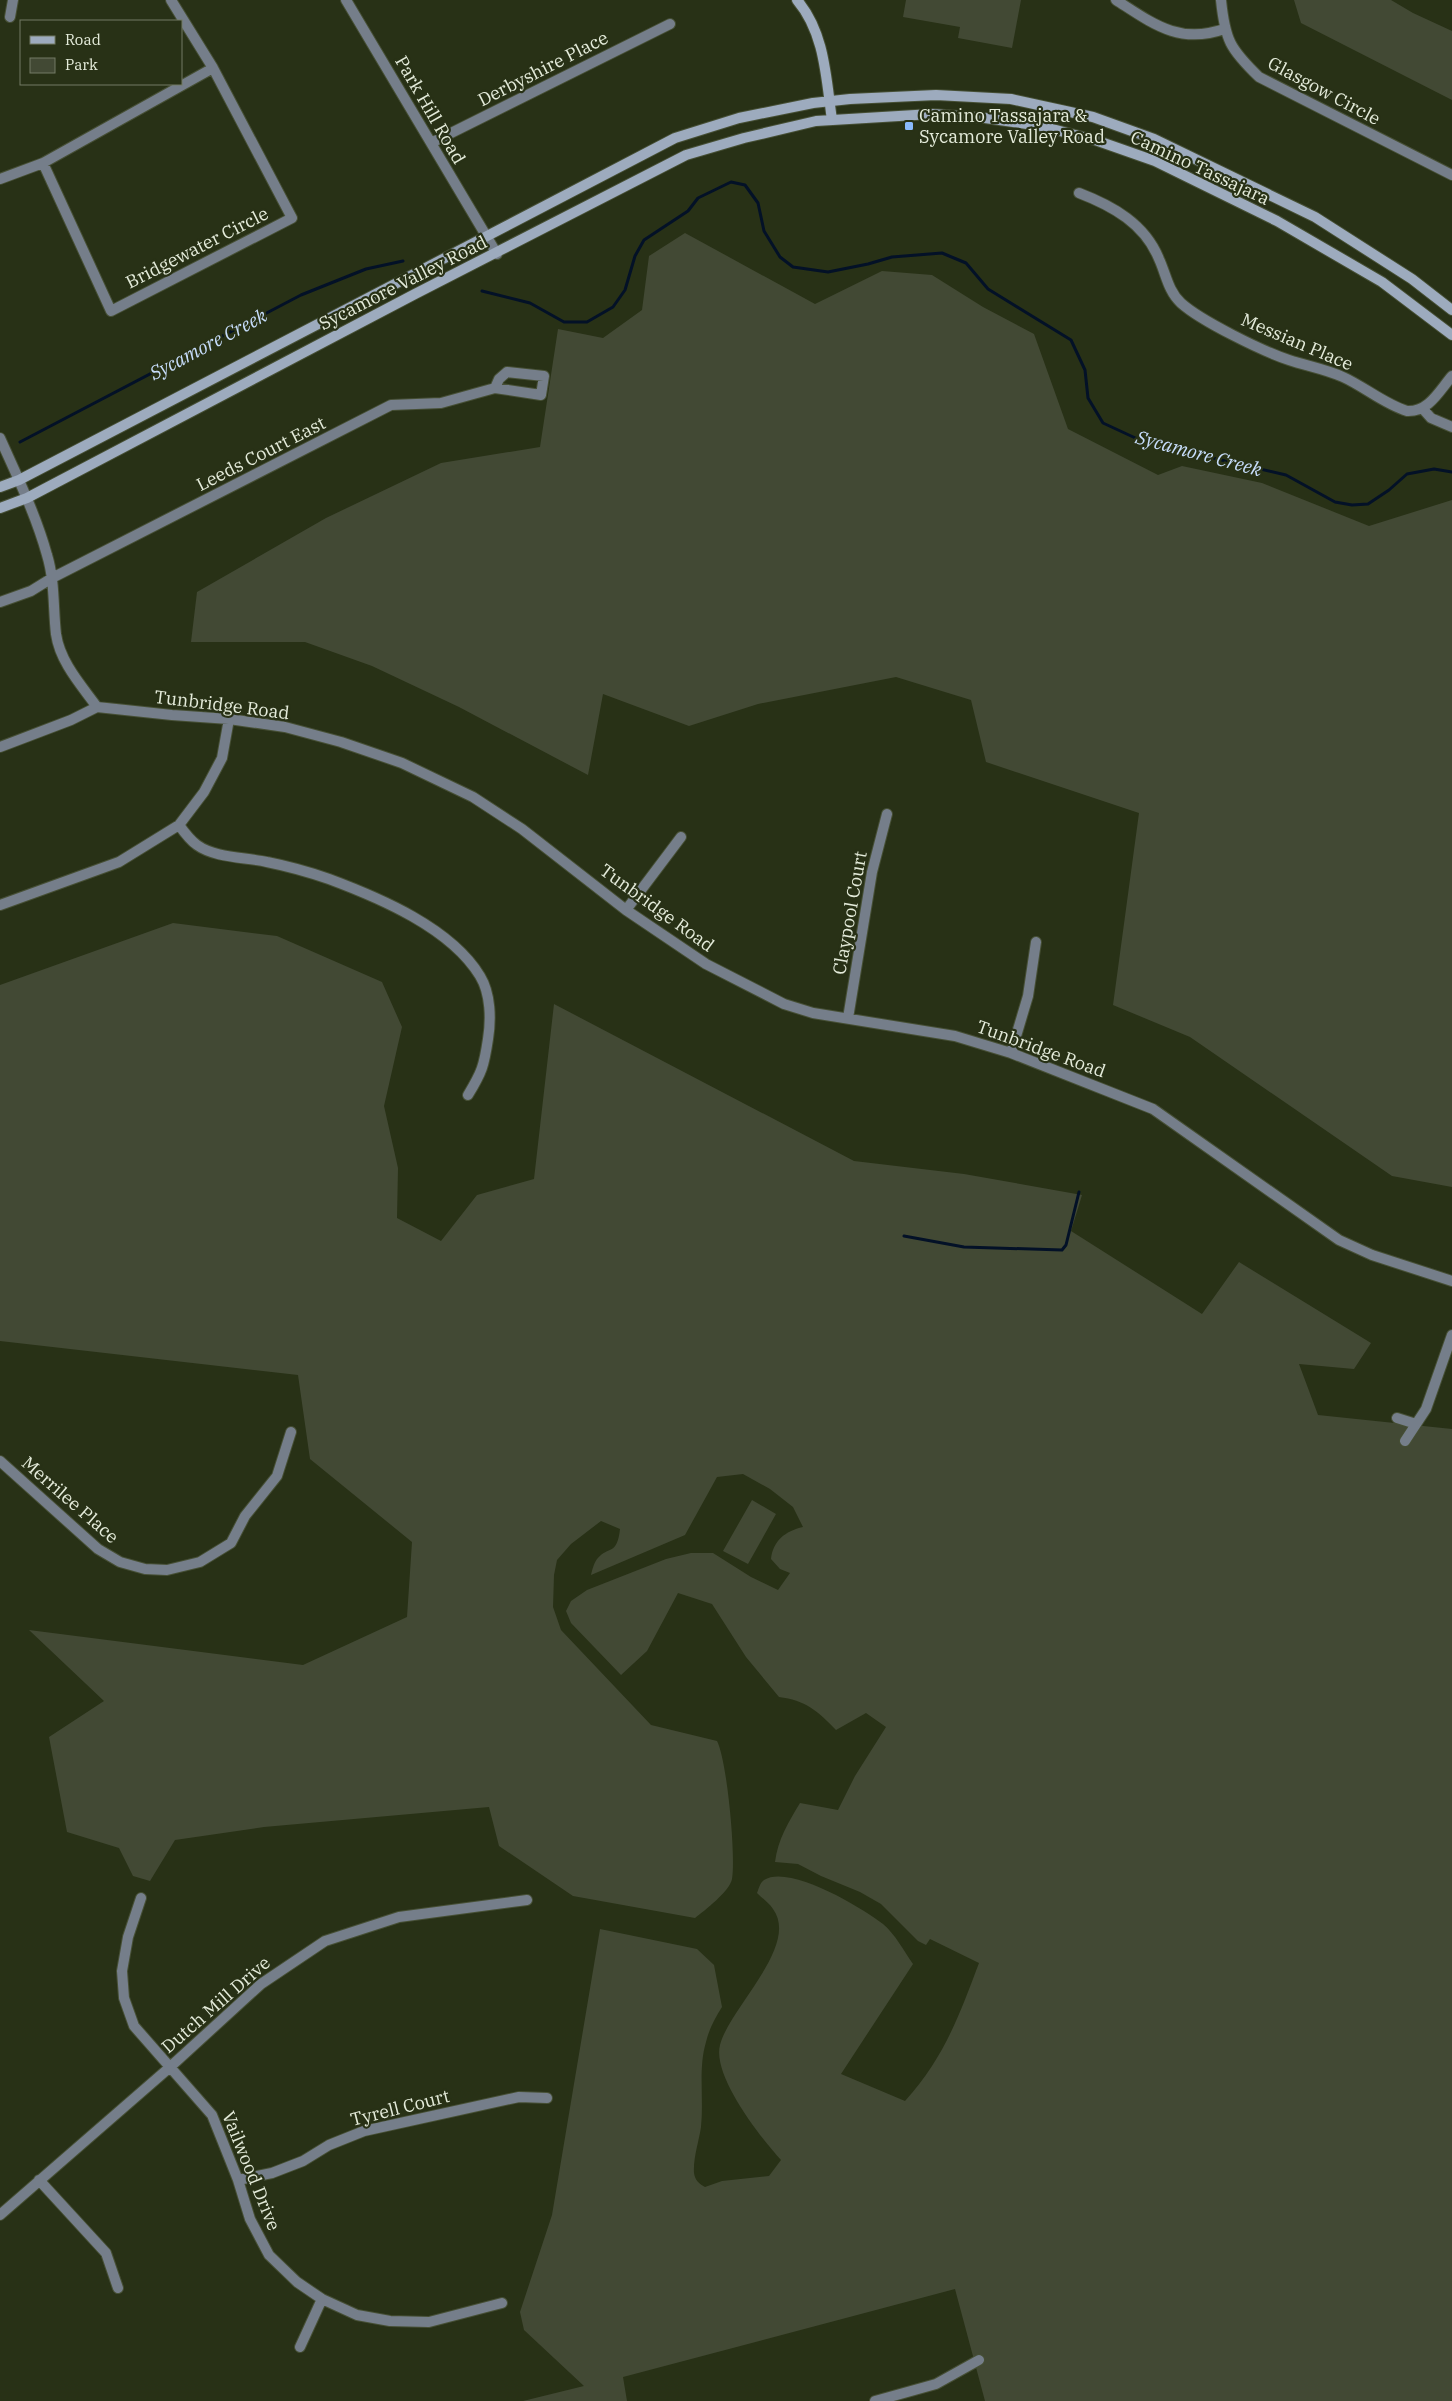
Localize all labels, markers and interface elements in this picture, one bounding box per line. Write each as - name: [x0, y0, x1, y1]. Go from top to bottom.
- legend: [20, 20, 182, 85]
- street label: Derbyshire Place: [474, 26, 612, 111]
- text: Road: [65, 30, 101, 49]
- street label: Glasgow Circle: [1264, 51, 1385, 130]
- street label: Park Hill Road: [390, 52, 471, 168]
- text: Park: [65, 55, 98, 74]
- place label: Camino Tassajara & Sycamore Valley Road: [919, 104, 1105, 148]
- marker: Camino Tassajara & Sycamore Valley Road: [903, 120, 915, 132]
- street label: Camino Tassajara: [1127, 125, 1274, 210]
- street label: Bridgewater Circle: [121, 202, 272, 294]
- street label: Sycamore Valley Road: [315, 230, 491, 335]
- water label: Sycamore Creek: [144, 303, 272, 385]
- street label: Messian Place: [1238, 308, 1357, 375]
- street label: Leeds Court East: [192, 411, 329, 496]
- water label: Sycamore Creek: [1132, 424, 1266, 482]
- street label: Tunbridge Road: [153, 685, 291, 724]
- street label: Claypool Court: [827, 849, 872, 976]
- street label: Tunbridge Road: [596, 858, 719, 957]
- street label: Tunbridge Road: [973, 1014, 1109, 1083]
- street label: Merrilee Place: [17, 1451, 124, 1548]
- street label: Dutch Mill Drive: [157, 1951, 275, 2058]
- street label: Tyrell Court: [348, 2084, 452, 2131]
- street label: Vailwood Drive: [217, 2108, 286, 2234]

